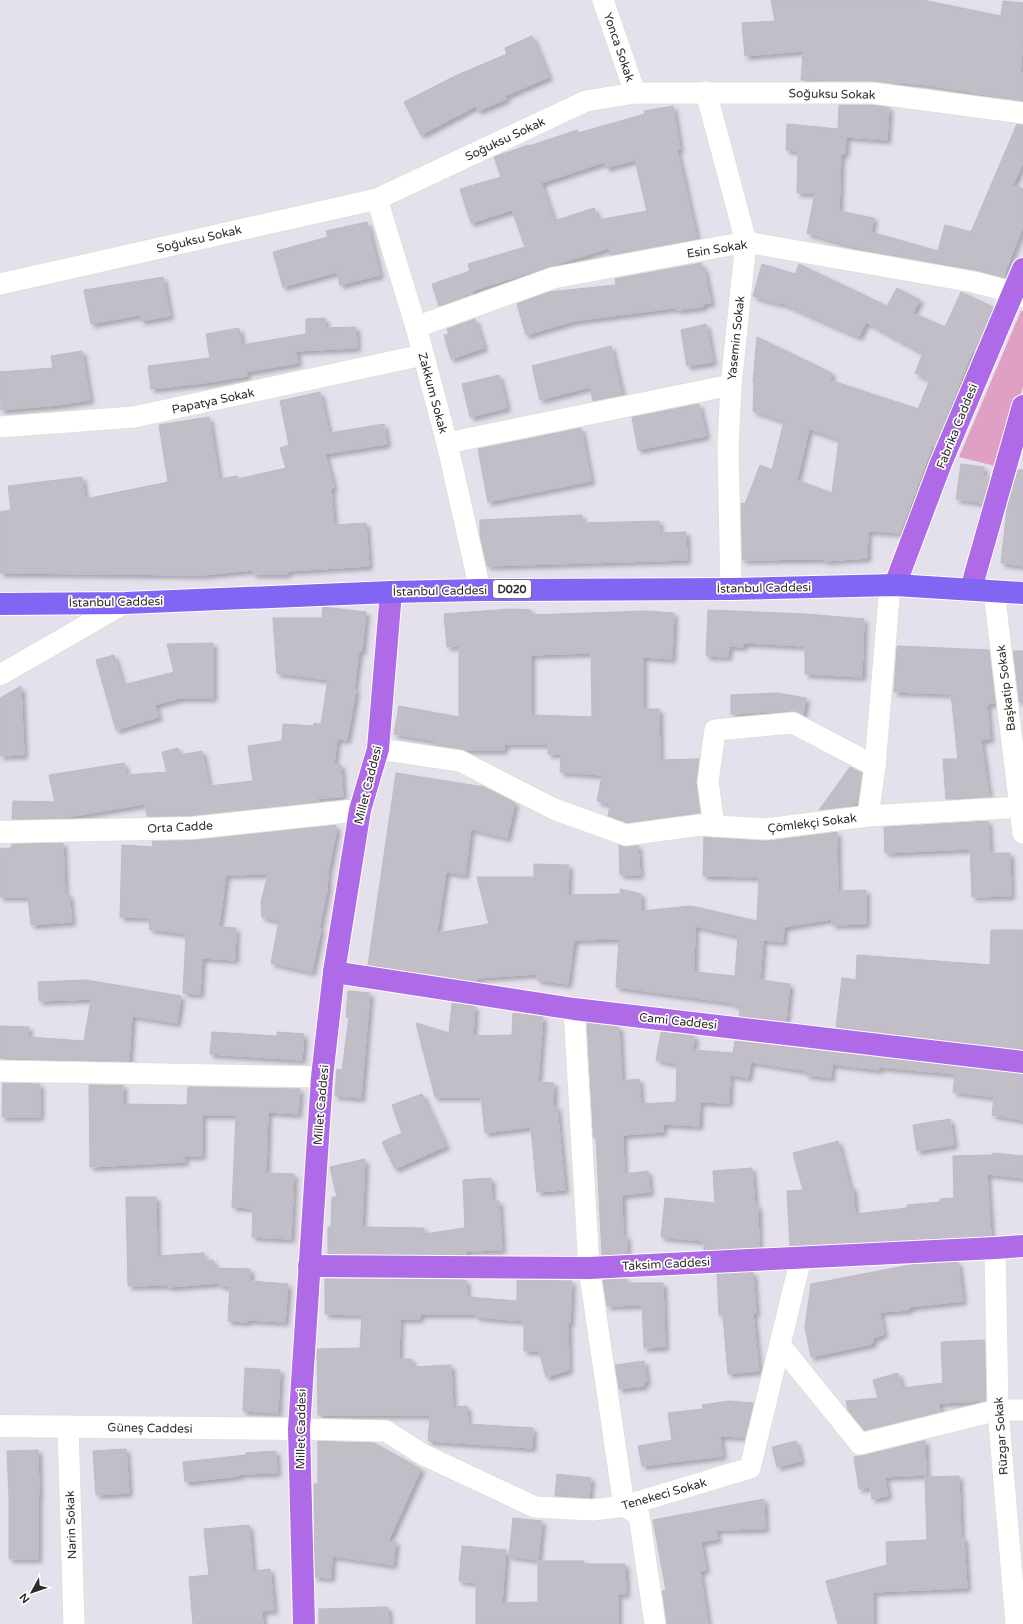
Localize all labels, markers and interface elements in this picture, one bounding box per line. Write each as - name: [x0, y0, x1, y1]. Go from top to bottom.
- street label: Yonca Sokak: [601, 11, 637, 84]
- street label: Soğuksu Sokak: [789, 86, 876, 102]
- street label: Soğuksu Sokak: [463, 114, 548, 164]
- street label: Soğuksu Sokak: [155, 222, 243, 256]
- street label: Esin Sokak: [686, 237, 749, 261]
- street label: Yasemin Sokak: [725, 295, 747, 381]
- street label: Zakkum Sokak: [415, 351, 451, 435]
- street label: Fabrika Caddesi: [934, 381, 980, 471]
- street label: Papatya Sokak: [171, 385, 256, 417]
- road number: D020: [493, 580, 531, 598]
- street label: İstanbul Caddesi: [717, 580, 811, 596]
- street label: İstanbul Caddesi: [393, 583, 487, 599]
- street label: İstanbul Caddesi: [69, 594, 163, 610]
- street label: Başkatip Sokak: [994, 644, 1018, 732]
- street label: Millet Caddesi: [351, 744, 385, 826]
- street label: Çömlekçi Sokak: [767, 811, 858, 835]
- street label: Orta Cadde: [147, 818, 213, 836]
- street label: Cami Caddesi: [638, 1010, 718, 1032]
- street label: Millet Caddesi: [311, 1064, 331, 1146]
- street label: Taksim Caddesi: [622, 1255, 710, 1273]
- street label: Millet Caddesi: [293, 1389, 309, 1469]
- street label: Rüzgar Sokak: [991, 1396, 1011, 1476]
- street label: Güneş Caddesi: [107, 1420, 193, 1436]
- street label: Tenekeci Sokak: [620, 1475, 708, 1513]
- street label: Narin Sokak: [63, 1490, 79, 1560]
- north arrow: [12, 1572, 52, 1612]
- text: N: [17, 1591, 33, 1606]

